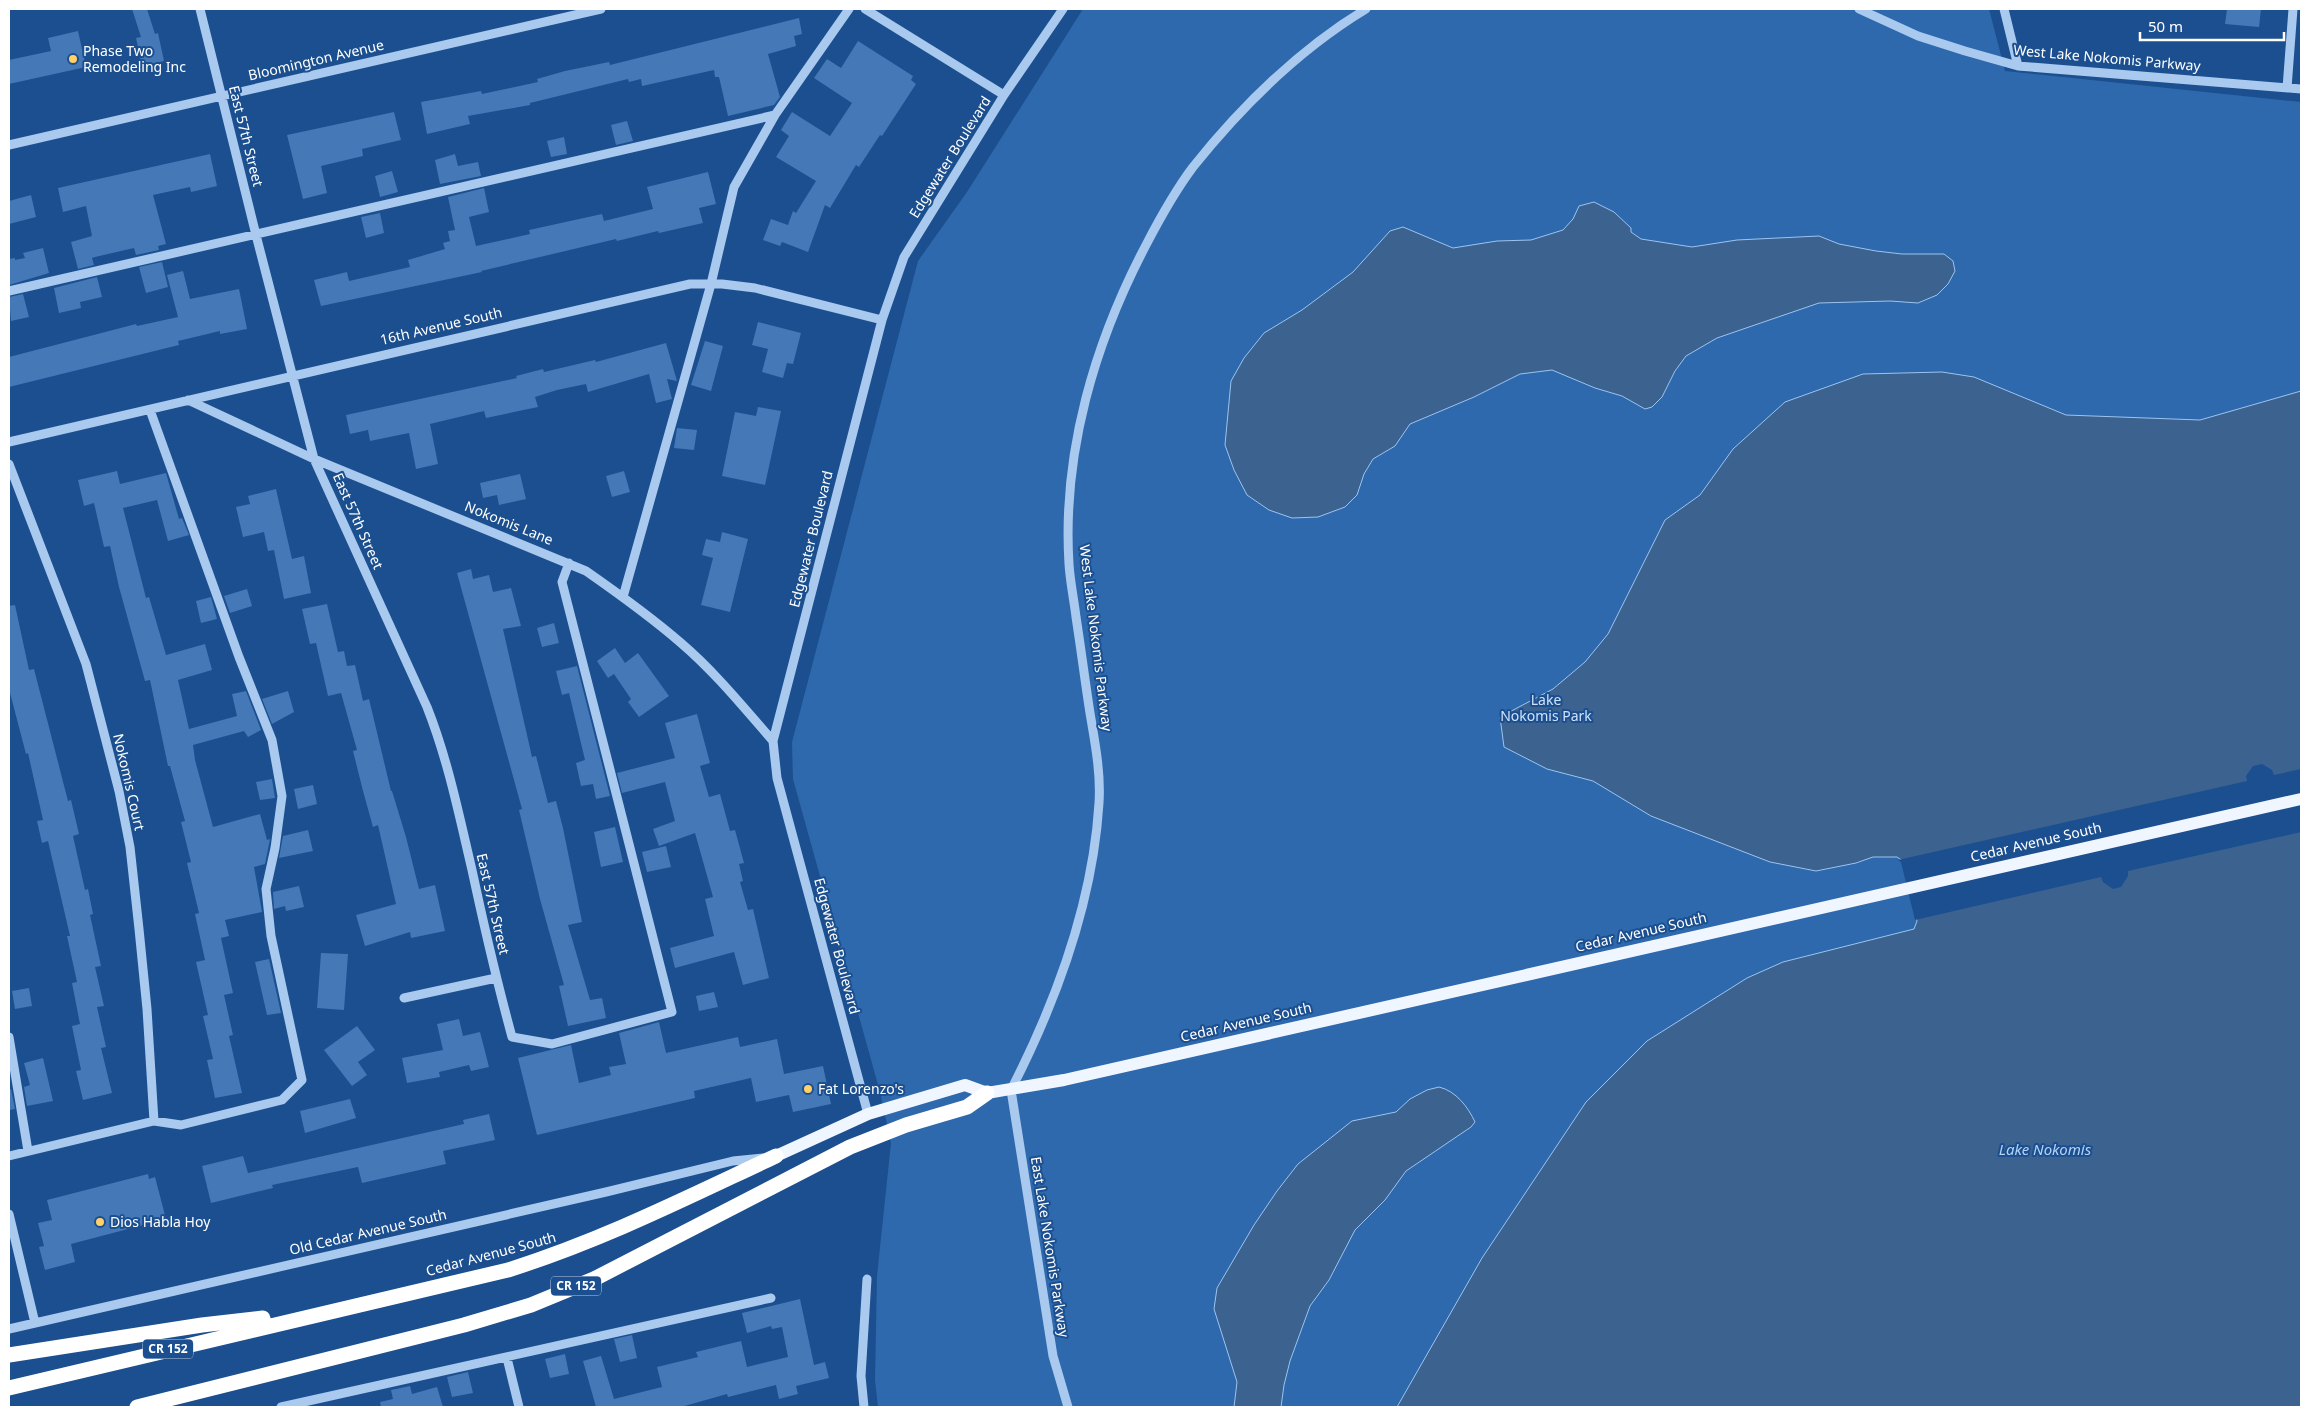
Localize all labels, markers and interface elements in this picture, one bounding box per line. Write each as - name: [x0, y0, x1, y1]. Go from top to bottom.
- scale bar: [2140, 10, 2284, 42]
- text: 50 m: [2148, 16, 2183, 36]
- street label: Bloomington Avenue: [246, 35, 386, 84]
- street label: West Lake Nokomis Parkway: [2013, 40, 2202, 75]
- place label: Phase Two Remodeling Inc: [83, 41, 186, 76]
- marker: Phase Two Remodeling Inc: [67, 53, 79, 65]
- street label: East 57th Street: [225, 83, 268, 188]
- street label: Edgewater Boulevard: [904, 92, 995, 221]
- street label: 16th Avenue South: [378, 302, 504, 349]
- street label: Edgewater Boulevard: [784, 468, 837, 609]
- street label: East 57th Street: [329, 470, 388, 572]
- street label: Nokomis Lane: [462, 496, 556, 549]
- street label: West Lake Nokomis Parkway: [1076, 544, 1117, 733]
- park label: Lake Nokomis Park: [1500, 690, 1592, 725]
- street label: Nokomis Court: [109, 732, 150, 832]
- street label: Cedar Avenue South: [1968, 817, 2103, 866]
- street label: East 57th Street: [473, 851, 514, 956]
- street label: Edgewater Boulevard: [810, 876, 865, 1016]
- street label: Cedar Avenue South: [1573, 907, 1708, 956]
- street label: Cedar Avenue South: [1178, 997, 1313, 1046]
- place label: Fat Lorenzo's: [818, 1079, 904, 1098]
- marker: Fat Lorenzo's: [802, 1083, 814, 1095]
- water label: Lake Nokomis: [1999, 1139, 2092, 1159]
- street label: East Lake Nokomis Parkway: [1027, 1155, 1074, 1340]
- street label: Old Cedar Avenue South: [287, 1204, 448, 1259]
- place label: Dios Habla Hoy: [110, 1212, 211, 1231]
- marker: Dios Habla Hoy: [94, 1216, 106, 1228]
- street label: Cedar Avenue South: [424, 1227, 558, 1280]
- road number: CR 152: [551, 1276, 601, 1295]
- road number: CR 152: [143, 1340, 193, 1358]

